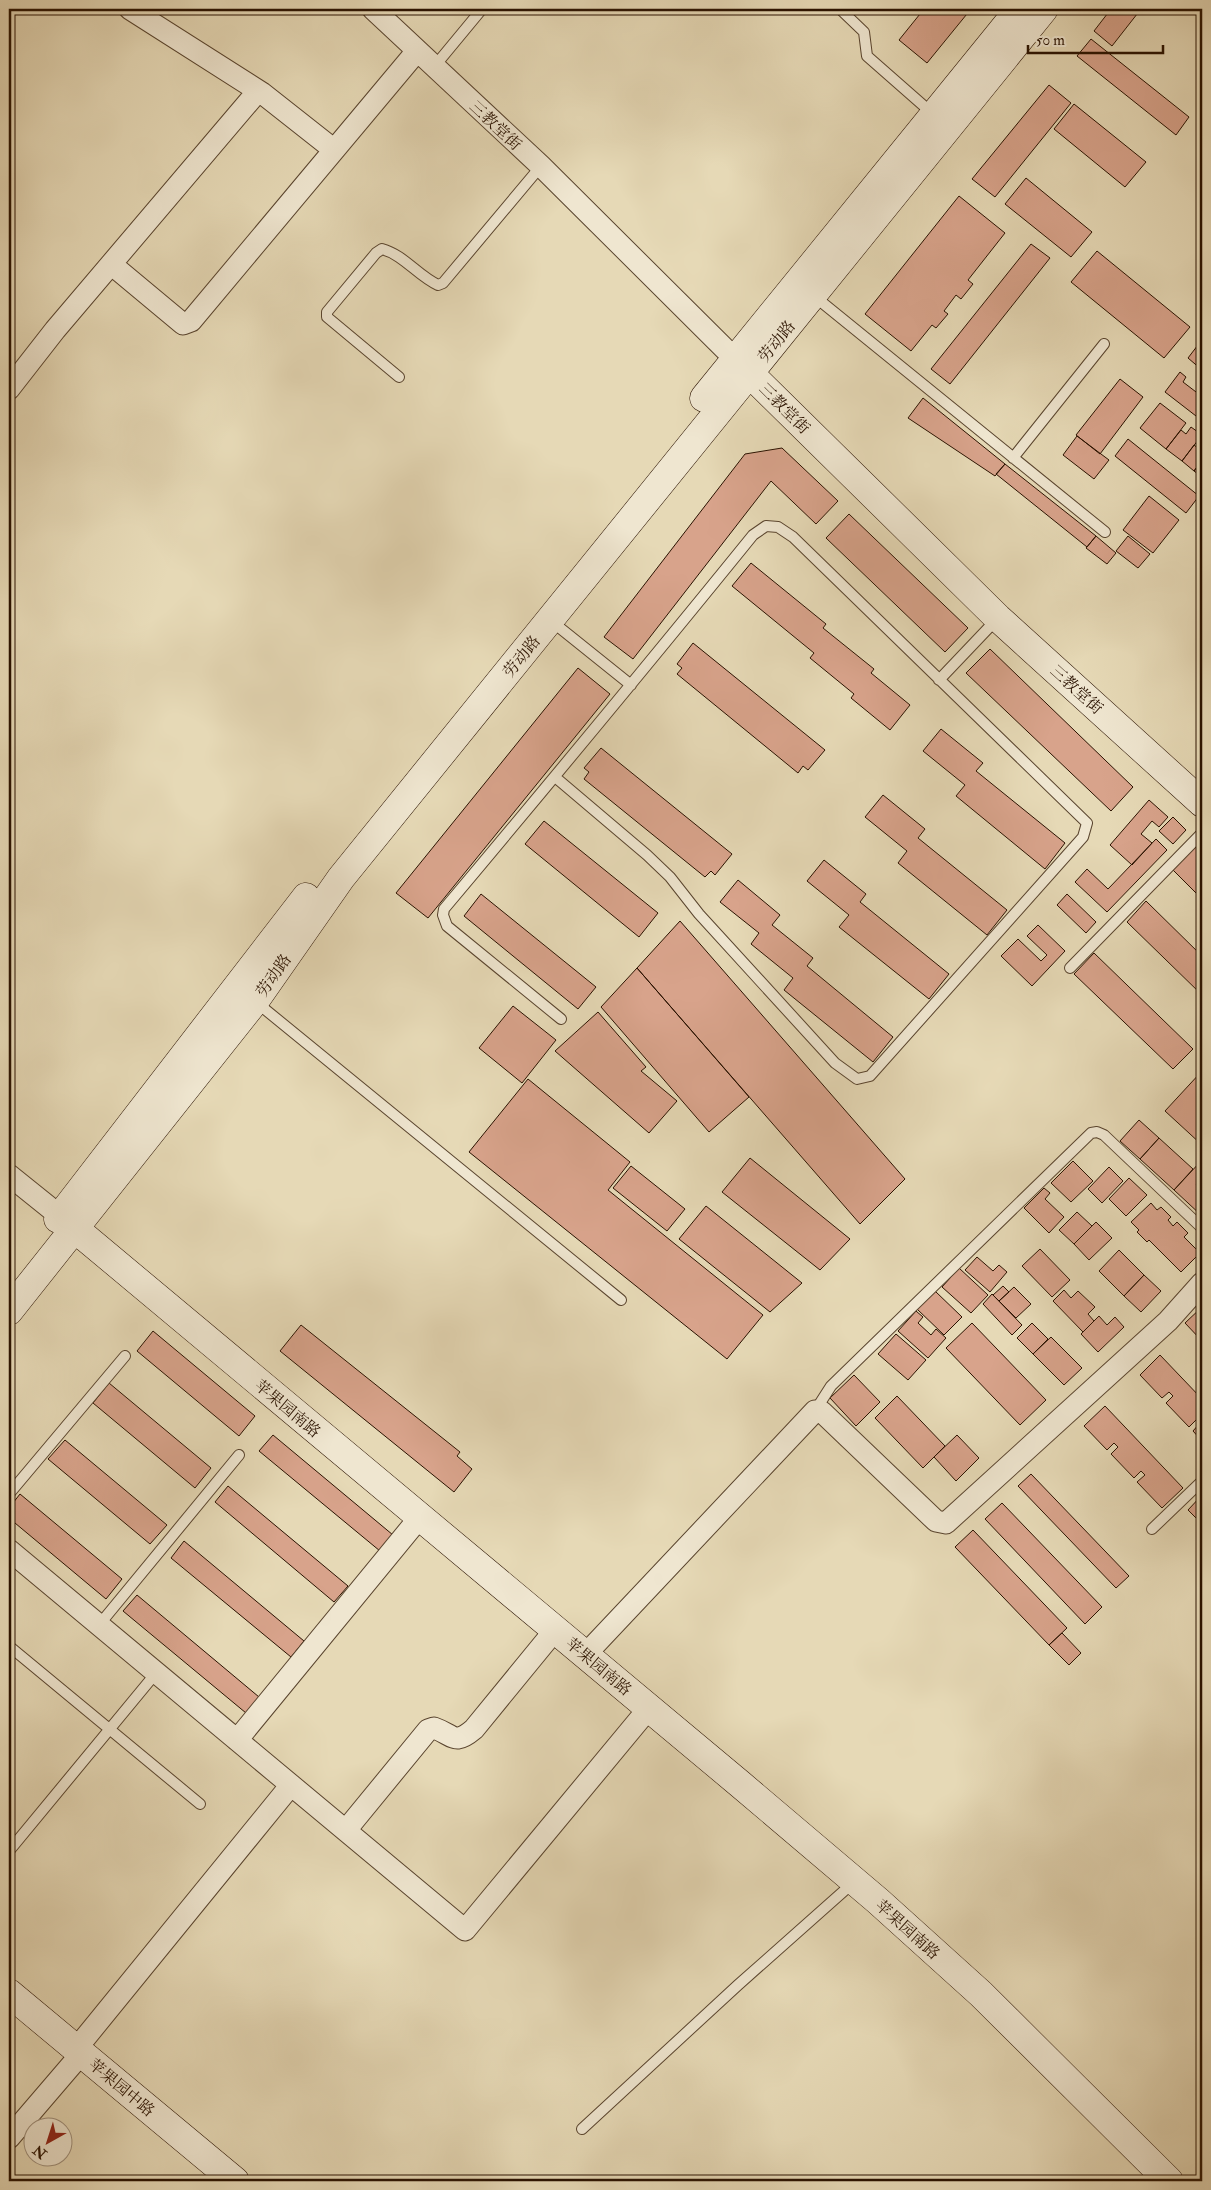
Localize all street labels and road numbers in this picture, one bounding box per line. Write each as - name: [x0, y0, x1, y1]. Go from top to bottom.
- street label: 三教堂街: [465, 97, 526, 155]
- street label: 劳动路: [754, 317, 800, 367]
- street label: 三教堂街: [755, 379, 814, 438]
- street label: 劳动路: [499, 632, 545, 682]
- street label: 三教堂街: [1046, 661, 1107, 719]
- street label: 劳动路: [252, 950, 296, 1001]
- street label: 苹果园南路: [250, 1375, 324, 1442]
- street label: 苹果园南路: [561, 1633, 635, 1700]
- street label: 苹果园南路: [871, 1896, 944, 1964]
- street label: 苹果园中路: [84, 2054, 158, 2121]

